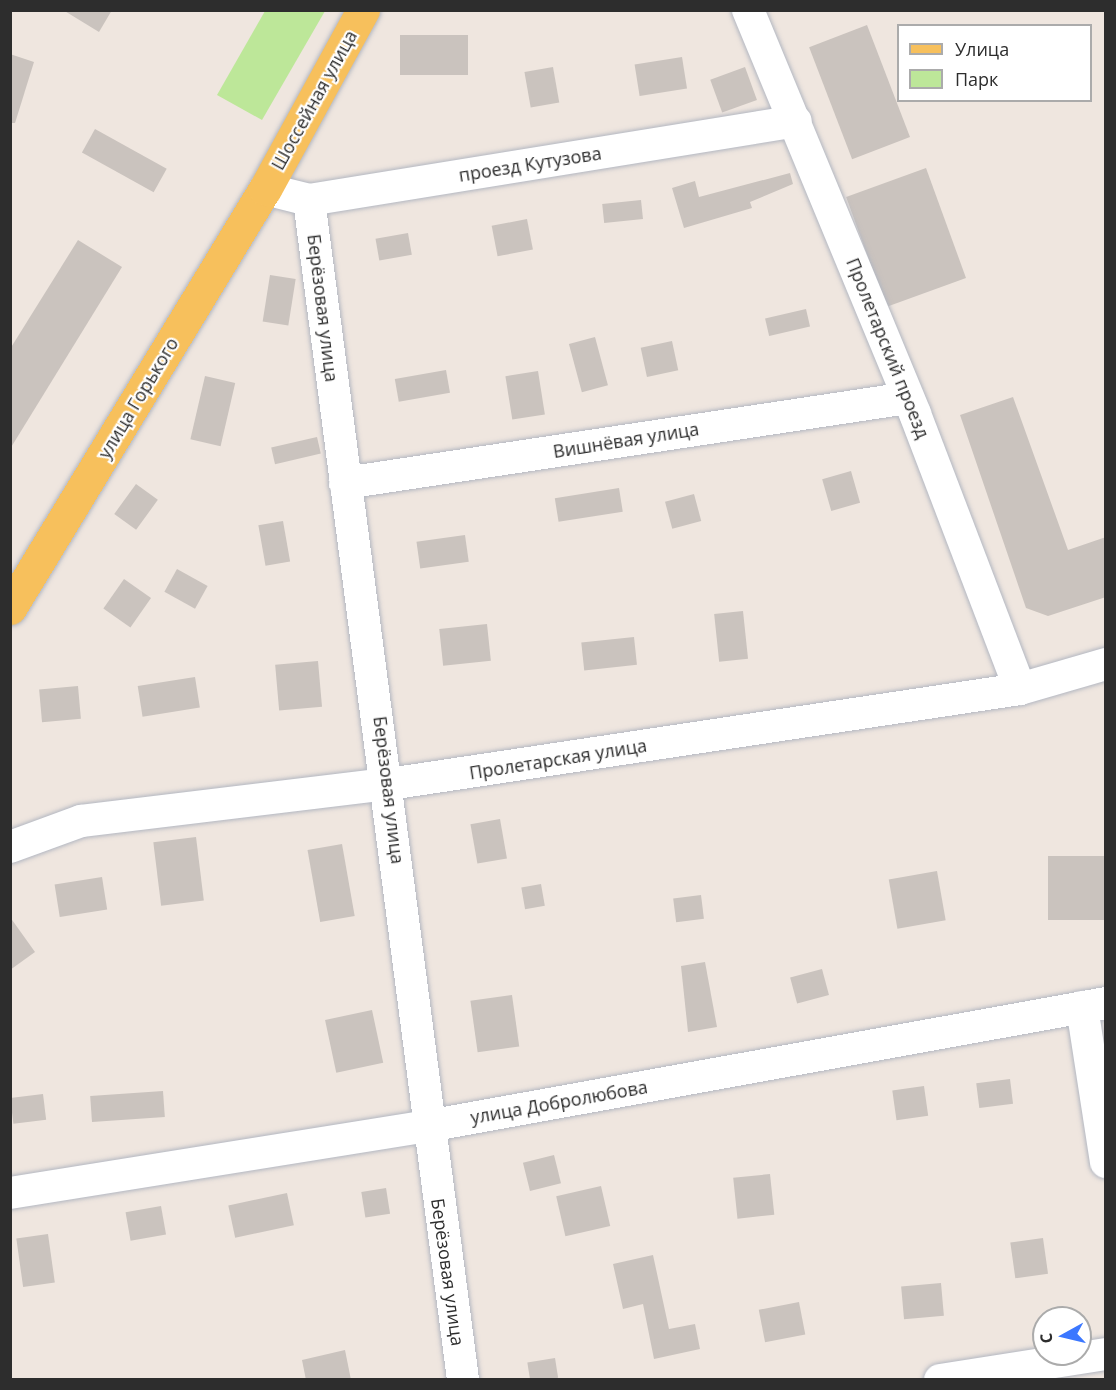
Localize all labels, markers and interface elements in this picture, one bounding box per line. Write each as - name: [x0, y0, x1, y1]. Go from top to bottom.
- legend: [897, 24, 1092, 102]
- street label: Шоссейная улица: [267, 26, 361, 174]
- text: Улица: [955, 37, 1009, 61]
- text: Парк: [955, 67, 998, 91]
- street label: проезд Кутузова: [457, 142, 603, 186]
- street label: Берёзовая улица: [303, 233, 343, 383]
- street label: Пролетарский проезд: [842, 255, 934, 441]
- street label: улица Горького: [93, 334, 183, 462]
- street label: Вишнёвая улица: [551, 418, 701, 462]
- street label: Берёзовая улица: [369, 715, 409, 865]
- street label: Пролетарская улица: [468, 734, 648, 784]
- street label: улица Добролюбова: [469, 1076, 649, 1128]
- street label: Берёзовая улица: [427, 1197, 469, 1347]
- north arrow: [1032, 1306, 1092, 1366]
- text: С: [1035, 1332, 1058, 1345]

